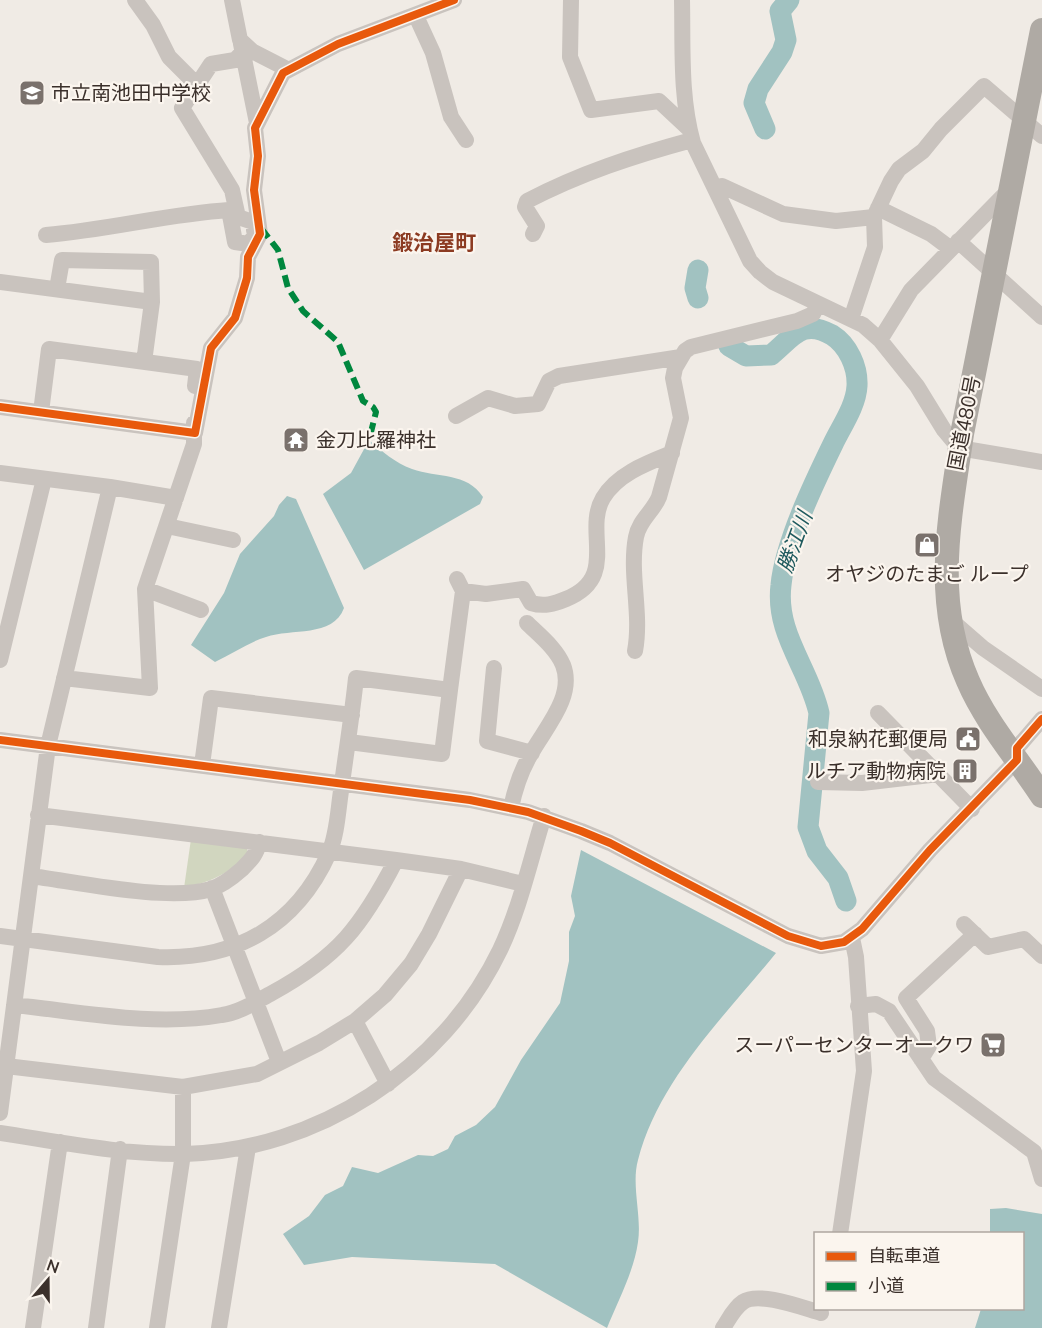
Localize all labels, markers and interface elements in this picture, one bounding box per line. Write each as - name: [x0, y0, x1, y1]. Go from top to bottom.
- school or university icon: 市立南池田中学校: [17, 78, 47, 108]
- place label: 市立南池田中学校: [51, 80, 211, 107]
- district label: 鍛治屋町: [392, 229, 476, 257]
- street label: 国道480号: [942, 373, 987, 473]
- temple icon: 金刀比羅神社: [281, 425, 311, 455]
- place label: 金刀比羅神社: [316, 427, 436, 454]
- water label: 勝江川: [771, 506, 820, 576]
- shop icon: オヤジのたまご ループ: [912, 530, 942, 560]
- place label: オヤジのたまご ループ: [825, 561, 1029, 588]
- public building icon: 和泉納花郵便局: [953, 724, 983, 754]
- place label: 和泉納花郵便局: [808, 726, 948, 753]
- building icon: ルチア動物病院: [950, 756, 980, 786]
- place label: ルチア動物病院: [806, 758, 946, 785]
- supermarket icon: スーパーセンターオークワ: [978, 1030, 1008, 1060]
- place label: スーパーセンターオークワ: [734, 1032, 974, 1059]
- legend: [814, 1232, 1024, 1310]
- text: 自転車道: [868, 1244, 940, 1268]
- north arrow: [18, 1250, 78, 1310]
- text: N: [43, 1254, 62, 1279]
- text: 小道: [868, 1274, 904, 1298]

